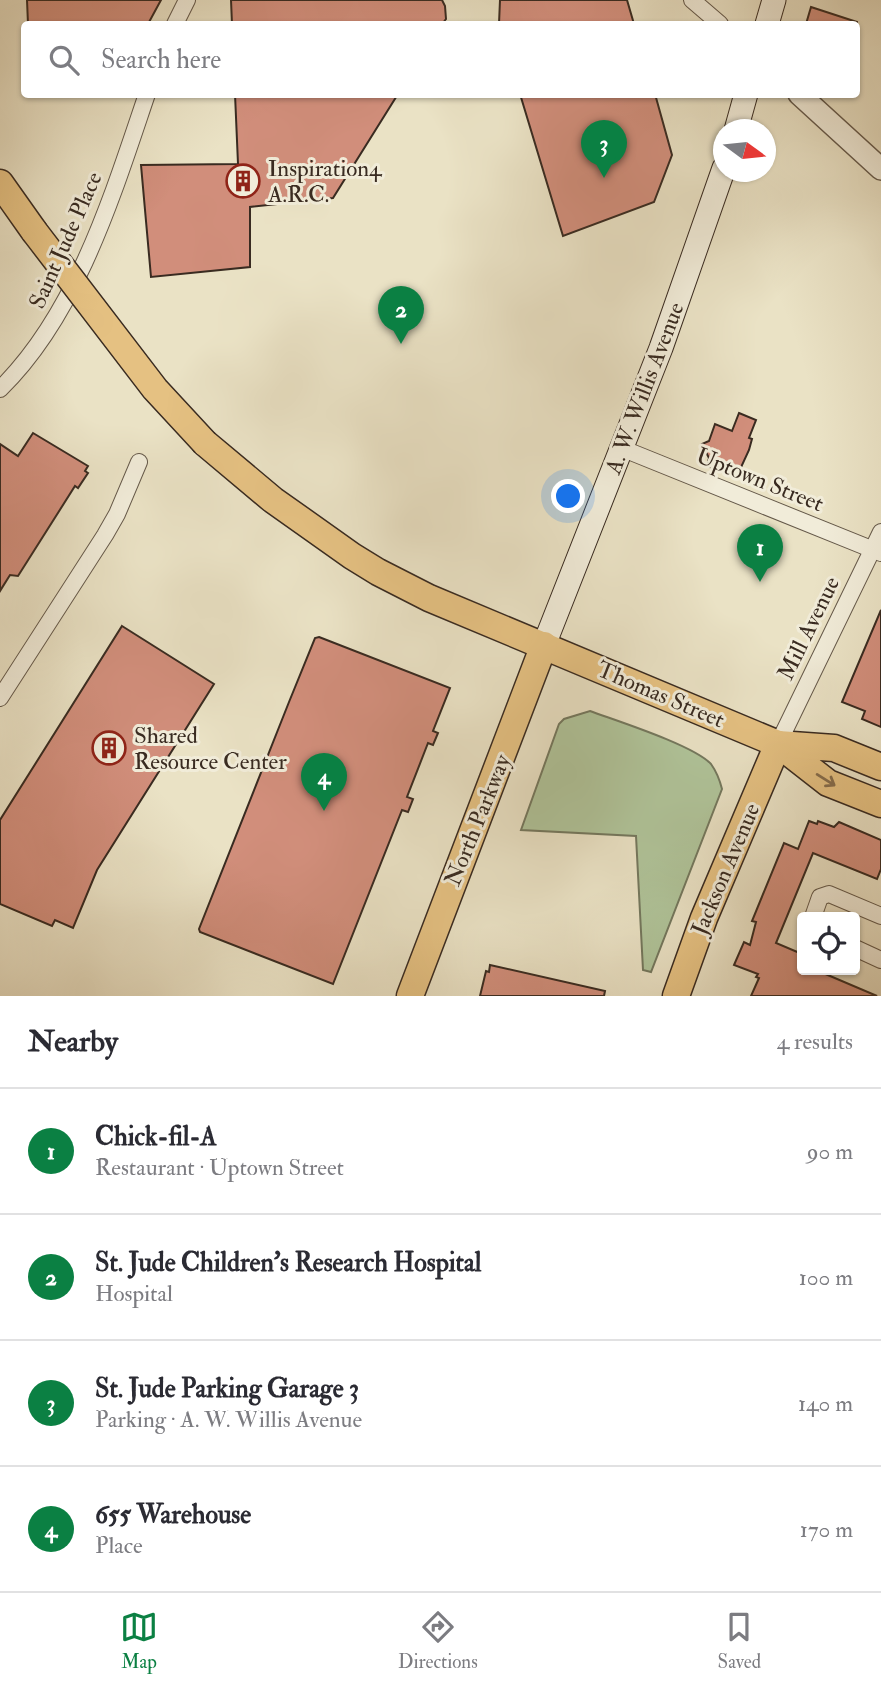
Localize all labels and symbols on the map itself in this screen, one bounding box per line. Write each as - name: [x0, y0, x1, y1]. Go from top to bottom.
- north arrow: [713, 119, 776, 182]
- pin: 3: [581, 120, 627, 178]
- place label: Inspiration4 A.R.C.: [267, 154, 383, 209]
- building icon: Inspiration4 A.R.C.: [224, 162, 262, 200]
- street label: Saint Jude Place: [22, 167, 109, 313]
- pin: 2: [378, 286, 424, 344]
- street label: A. W. Willis Avenue: [598, 298, 691, 479]
- street label: Uptown Street: [691, 441, 828, 519]
- your location: [551, 479, 585, 513]
- pin: 1: [737, 524, 783, 582]
- street label: Mill Avenue: [771, 571, 846, 685]
- street label: Thomas Street: [593, 655, 729, 734]
- place label: Shared Resource Center: [134, 721, 287, 776]
- building icon: Shared Resource Center: [90, 729, 128, 767]
- street label: North Parkway: [438, 749, 517, 890]
- pin: 4: [301, 753, 347, 811]
- one-way arrow: [816, 773, 836, 787]
- street label: Jackson Avenue: [684, 798, 766, 940]

